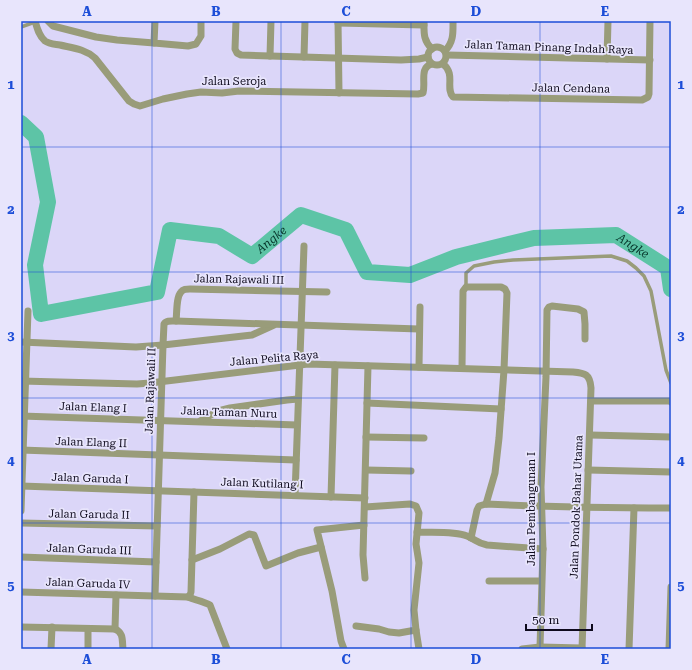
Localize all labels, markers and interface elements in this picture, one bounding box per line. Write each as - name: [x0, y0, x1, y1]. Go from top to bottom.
- text: A: [82, 4, 92, 19]
- text: B: [211, 4, 221, 19]
- text: C: [341, 4, 351, 19]
- text: D: [471, 4, 481, 19]
- text: E: [601, 4, 609, 19]
- street label: Jalan Taman Pinang Indah Raya: [464, 38, 634, 57]
- street label: Jalan Seroja: [202, 75, 266, 88]
- text: 1: [7, 77, 15, 92]
- text: 1: [677, 77, 685, 92]
- street label: Jalan Cendana: [532, 81, 610, 96]
- text: 2: [7, 202, 15, 217]
- text: 2: [677, 202, 685, 217]
- water label: Angke: [253, 223, 289, 257]
- water label: Angke: [614, 230, 652, 261]
- street label: Jalan Rajawali III: [194, 272, 284, 287]
- text: 3: [7, 328, 15, 343]
- text: 3: [677, 328, 685, 343]
- street label: Jalan Rajawali II: [142, 348, 159, 434]
- street label: Jalan Pelita Raya: [229, 348, 319, 369]
- street label: Jalan Elang I: [59, 400, 127, 415]
- street label: Jalan Taman Nuru: [181, 404, 278, 421]
- street label: Jalan Elang II: [55, 435, 127, 450]
- street label: Jalan Pondok Bahar Utama: [567, 435, 586, 579]
- street label: Jalan Pembangunan I: [525, 452, 538, 566]
- text: 4: [7, 453, 15, 468]
- text: 4: [677, 453, 685, 468]
- street label: Jalan Garuda I: [51, 471, 129, 486]
- street label: Jalan Kutilang I: [220, 476, 304, 491]
- street label: Jalan Garuda II: [48, 507, 130, 522]
- street label: Jalan Garuda III: [46, 542, 132, 557]
- street label: Jalan Garuda IV: [45, 576, 131, 591]
- text: 5: [7, 578, 15, 593]
- text: 5: [677, 578, 685, 593]
- scale bar: [526, 606, 592, 632]
- text: 50 m: [532, 613, 559, 627]
- text: A: [82, 652, 92, 667]
- text: B: [211, 652, 221, 667]
- text: C: [341, 652, 351, 667]
- text: D: [471, 652, 481, 667]
- text: E: [601, 652, 609, 667]

